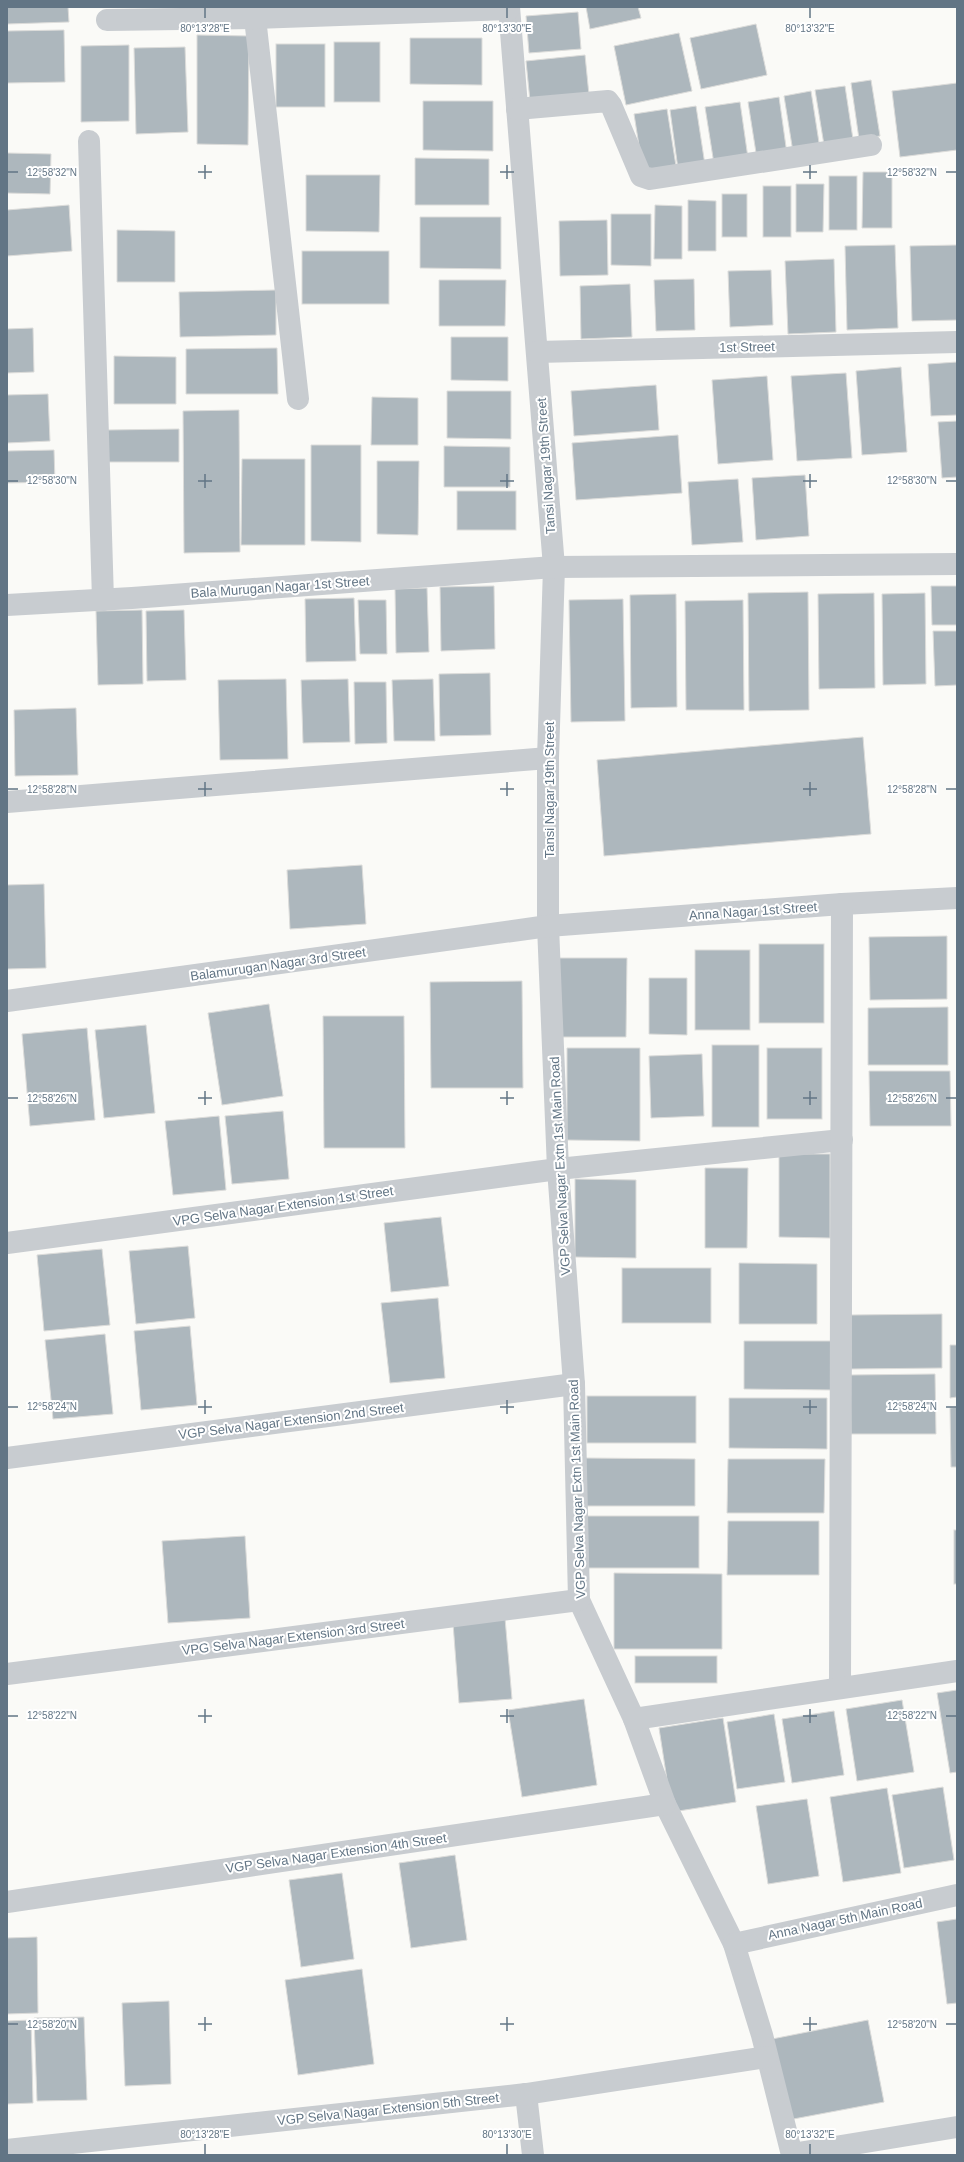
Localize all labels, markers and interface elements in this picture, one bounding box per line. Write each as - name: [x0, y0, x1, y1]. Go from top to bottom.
- text: 80°13'28"E: [180, 23, 230, 34]
- text: 80°13'30"E: [482, 23, 532, 34]
- text: 80°13'32"E: [785, 23, 835, 34]
- text: 12°58'32"N: [27, 167, 77, 178]
- text: 12°58'32"N: [887, 167, 937, 178]
- street label: 1st Street: [719, 339, 775, 355]
- street label: Tansi Nagar 19th Street: [534, 397, 558, 535]
- text: 12°58'30"N: [27, 475, 77, 486]
- text: 12°58'30"N: [887, 475, 937, 486]
- street label: Bala Murugan Nagar 1st Street: [190, 573, 370, 601]
- street label: Tansi Nagar 19th Street: [542, 721, 557, 858]
- text: 12°58'28"N: [27, 784, 77, 795]
- text: 12°58'28"N: [887, 784, 937, 795]
- street label: Anna Nagar 1st Street: [688, 899, 818, 923]
- street label: Balamurugan Nagar 3rd Street: [189, 944, 367, 984]
- street label: VGP Selva Nagar Extn 1st Main Road: [547, 1056, 573, 1276]
- text: 12°58'26"N: [27, 1093, 77, 1104]
- text: 12°58'26"N: [887, 1093, 937, 1104]
- street label: VPG Selva Nagar Extension 1st Street: [172, 1183, 395, 1229]
- street label: VGP Selva Nagar Extn 1st Main Road: [566, 1379, 588, 1599]
- street label: VGP Selva Nagar Extension 2nd Street: [178, 1400, 405, 1442]
- text: 12°58'24"N: [27, 1401, 77, 1412]
- text: 12°58'24"N: [887, 1401, 937, 1412]
- street label: VPG Selva Nagar Extension 3rd Street: [181, 1616, 405, 1658]
- text: 12°58'22"N: [27, 1710, 77, 1721]
- text: 12°58'22"N: [887, 1710, 937, 1721]
- street label: VGP Selva Nagar Extension 4th Street: [225, 1830, 448, 1876]
- street label: Anna Nagar 5th Main Road: [766, 1895, 924, 1943]
- text: 12°58'20"N: [27, 2019, 77, 2030]
- text: 12°58'20"N: [887, 2019, 937, 2030]
- street label: VGP Selva Nagar Extension 5th Street: [276, 2090, 500, 2128]
- text: 80°13'28"E: [180, 2129, 230, 2140]
- text: 80°13'30"E: [482, 2129, 532, 2140]
- text: 80°13'32"E: [785, 2129, 835, 2140]

